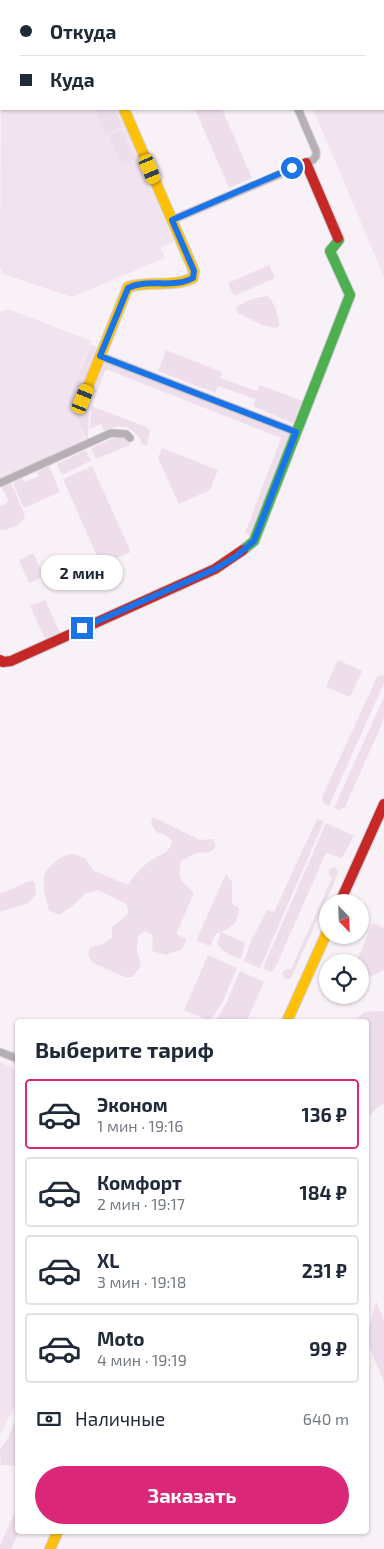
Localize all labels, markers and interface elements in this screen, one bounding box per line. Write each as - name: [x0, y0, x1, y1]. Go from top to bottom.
- text: Откуда: [50, 20, 116, 43]
- text: Куда: [50, 68, 95, 91]
- car: [137, 152, 162, 186]
- route start: [281, 157, 303, 179]
- car: [70, 382, 95, 416]
- callout: 2 мин: [41, 556, 123, 590]
- text: 2 мин: [60, 563, 104, 582]
- route end: [71, 617, 93, 639]
- north arrow: [319, 894, 369, 944]
- map controls: [319, 894, 369, 1004]
- button: locate: [319, 954, 369, 1004]
- text: Выберите тариф: [35, 1036, 214, 1062]
- icon: car: [37, 1092, 82, 1137]
- text: Эконом: [97, 1093, 168, 1116]
- text: 136 ₽: [301, 1103, 347, 1126]
- text: 1 мин · 19:16: [97, 1116, 183, 1135]
- icon: car: [37, 1170, 82, 1215]
- text: Комфорт: [97, 1171, 182, 1194]
- text: 184 ₽: [300, 1181, 347, 1204]
- text: 2 мин · 19:17: [97, 1194, 185, 1213]
- icon: car: [37, 1248, 82, 1293]
- text: XL: [97, 1249, 119, 1272]
- text: 231 ₽: [302, 1259, 347, 1282]
- text: 3 мин · 19:18: [97, 1272, 186, 1291]
- icon: car: [37, 1326, 82, 1371]
- text: Moto: [97, 1327, 145, 1350]
- text: 99 ₽: [309, 1337, 347, 1360]
- text: 4 мин · 19:19: [97, 1350, 187, 1369]
- icon: cash: [35, 1405, 63, 1433]
- text: Наличные: [75, 1407, 165, 1430]
- text: 640 m: [303, 1409, 349, 1428]
- button: Заказать: [35, 1466, 349, 1524]

